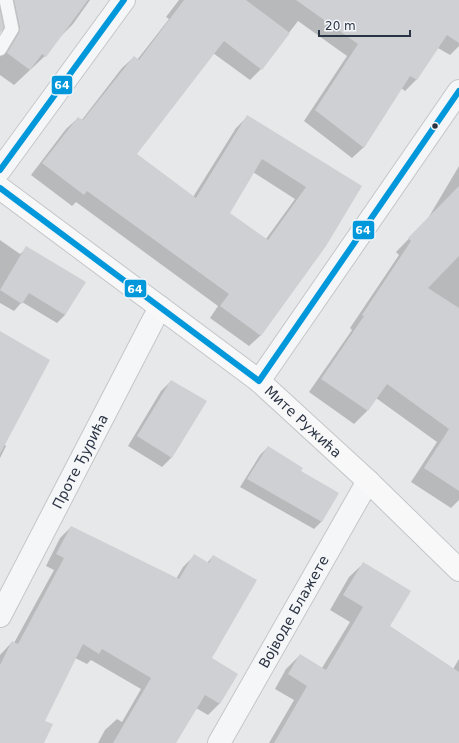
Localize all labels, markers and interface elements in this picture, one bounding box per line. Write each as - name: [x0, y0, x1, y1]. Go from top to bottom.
- scale bar: [319, 12, 410, 38]
- text: 20 m: [325, 19, 356, 33]
- line badge: 64: [51, 75, 73, 95]
- text: 64: [54, 79, 70, 92]
- unlabelled marker: [430, 121, 440, 131]
- line badge: 64: [352, 220, 375, 240]
- text: 64: [355, 224, 371, 237]
- line badge: 64: [124, 279, 147, 298]
- text: 64: [127, 283, 143, 296]
- street label: Мите Ружића: [261, 382, 345, 461]
- street label: Проте Ђурића: [49, 412, 111, 511]
- street label: Војводе Блажете: [255, 553, 332, 671]

